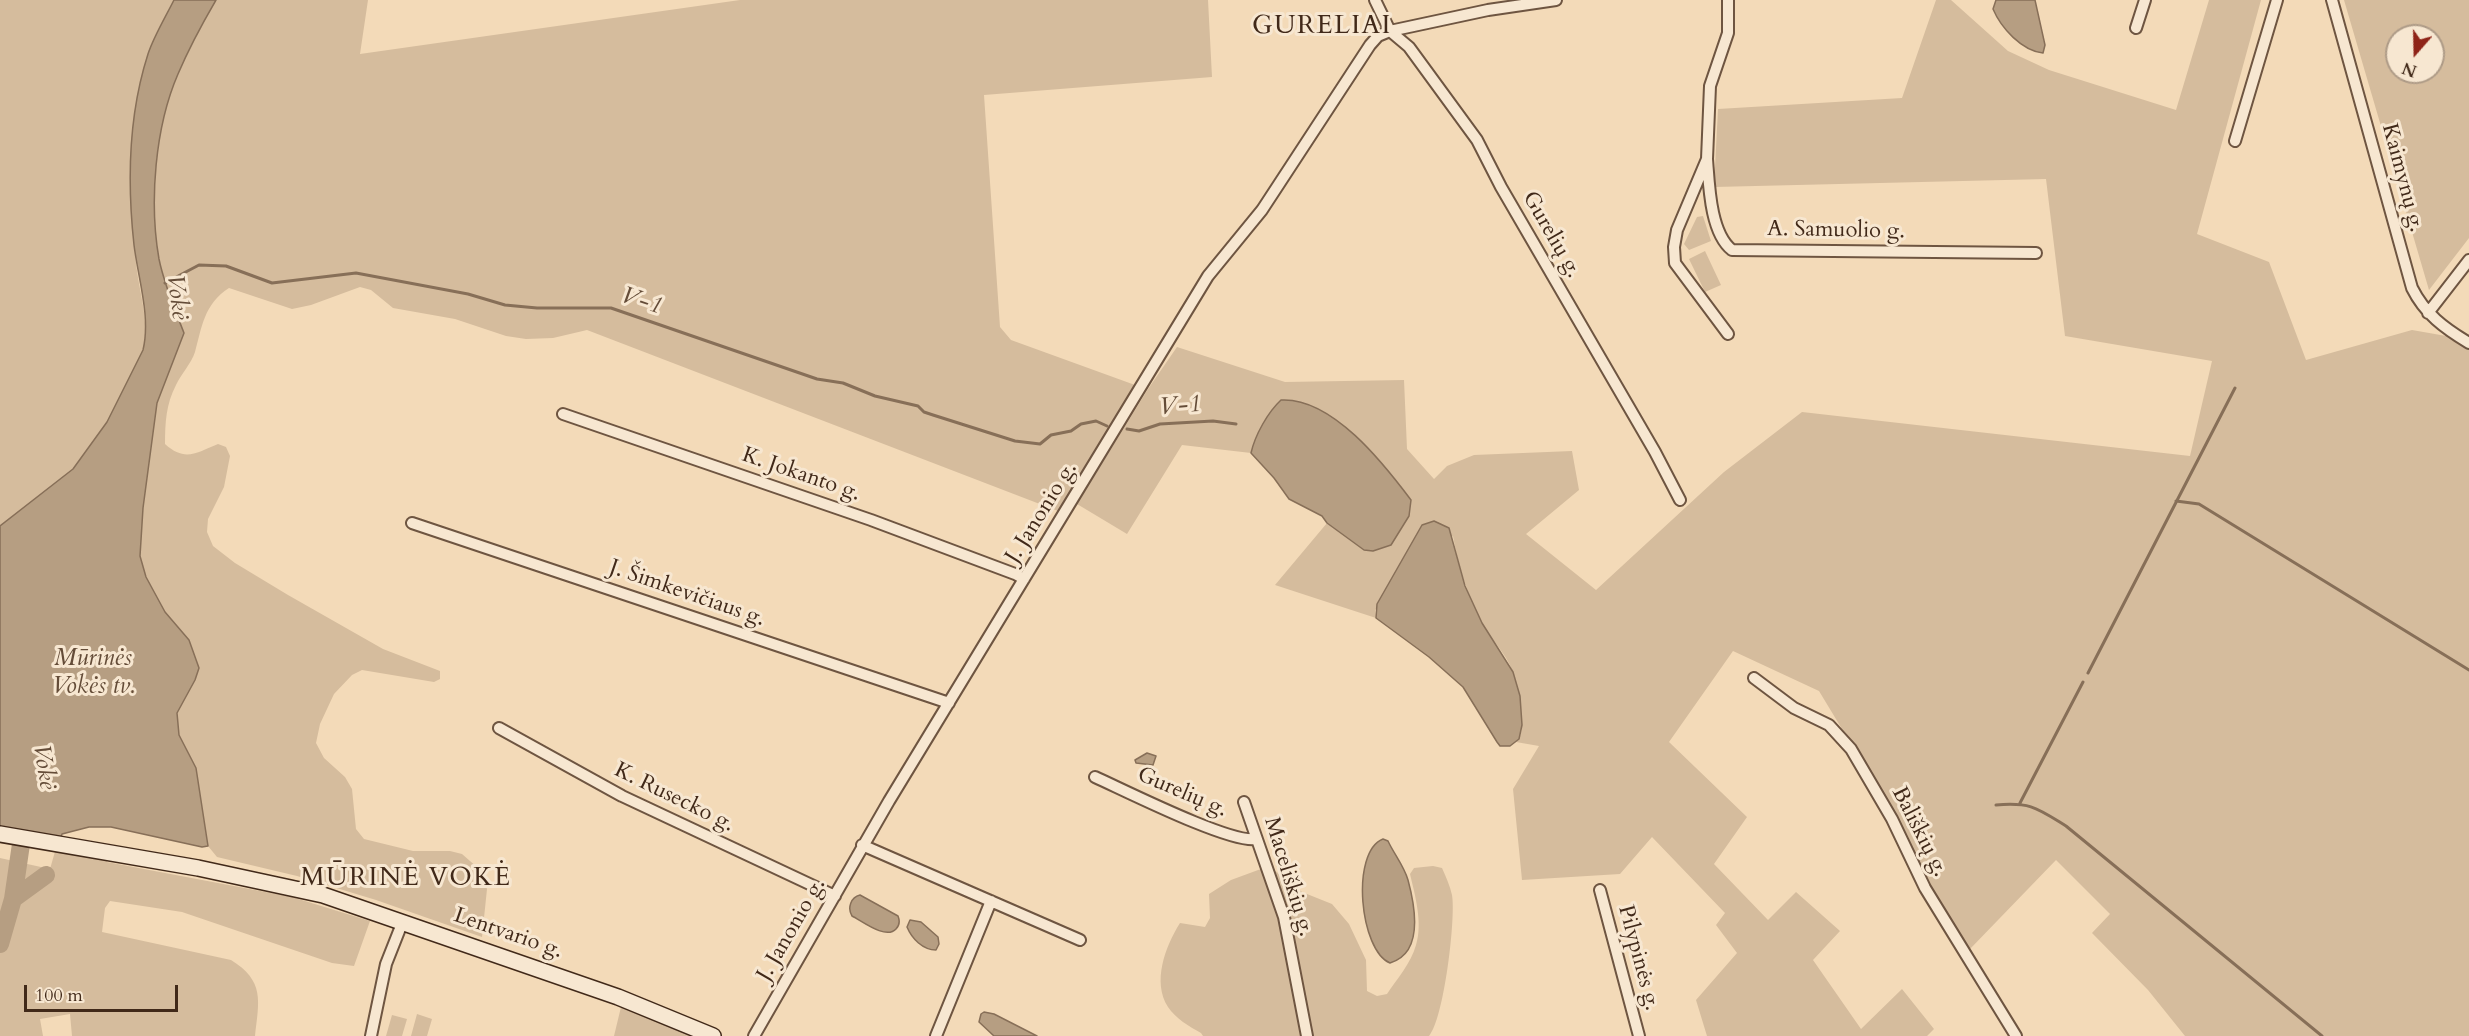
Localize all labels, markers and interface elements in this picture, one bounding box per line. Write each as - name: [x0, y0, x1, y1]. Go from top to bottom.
- district label: GURELIAI: [1252, 11, 1392, 43]
- north arrow: [2385, 24, 2445, 84]
- text: N: [2399, 56, 2420, 82]
- street label: Kaimynų g.: [2375, 121, 2429, 235]
- street label: Gurelių g.: [1516, 187, 1586, 283]
- street label: A. Samuolio g.: [1767, 217, 1905, 245]
- water label: Vokė: [159, 273, 193, 321]
- water label: V-1: [617, 282, 665, 322]
- water label: V-1: [1158, 391, 1202, 423]
- street label: K. Jokanto g.: [738, 442, 864, 508]
- street label: J. Janonio g.: [1000, 457, 1084, 569]
- street label: J. Šimkevičiaus g.: [606, 555, 768, 633]
- water label: Mūrinės Vokės tv.: [52, 645, 134, 701]
- water label: Vokė: [25, 742, 61, 792]
- street label: K. Rusecko g.: [610, 758, 738, 838]
- street label: Gurelių g.: [1133, 762, 1231, 824]
- street label: Bališkių g.: [1885, 783, 1953, 881]
- street label: Maceliškių g.: [1257, 814, 1319, 940]
- district label: MŪRINĖ VOKĖ: [300, 863, 512, 895]
- street label: J. Janonio g.: [752, 874, 832, 986]
- street label: Pilypinės g.: [1611, 902, 1665, 1014]
- street label: Lentvario g.: [450, 903, 566, 965]
- scale bar: [27, 973, 182, 1011]
- text: 100 m: [35, 983, 83, 1008]

